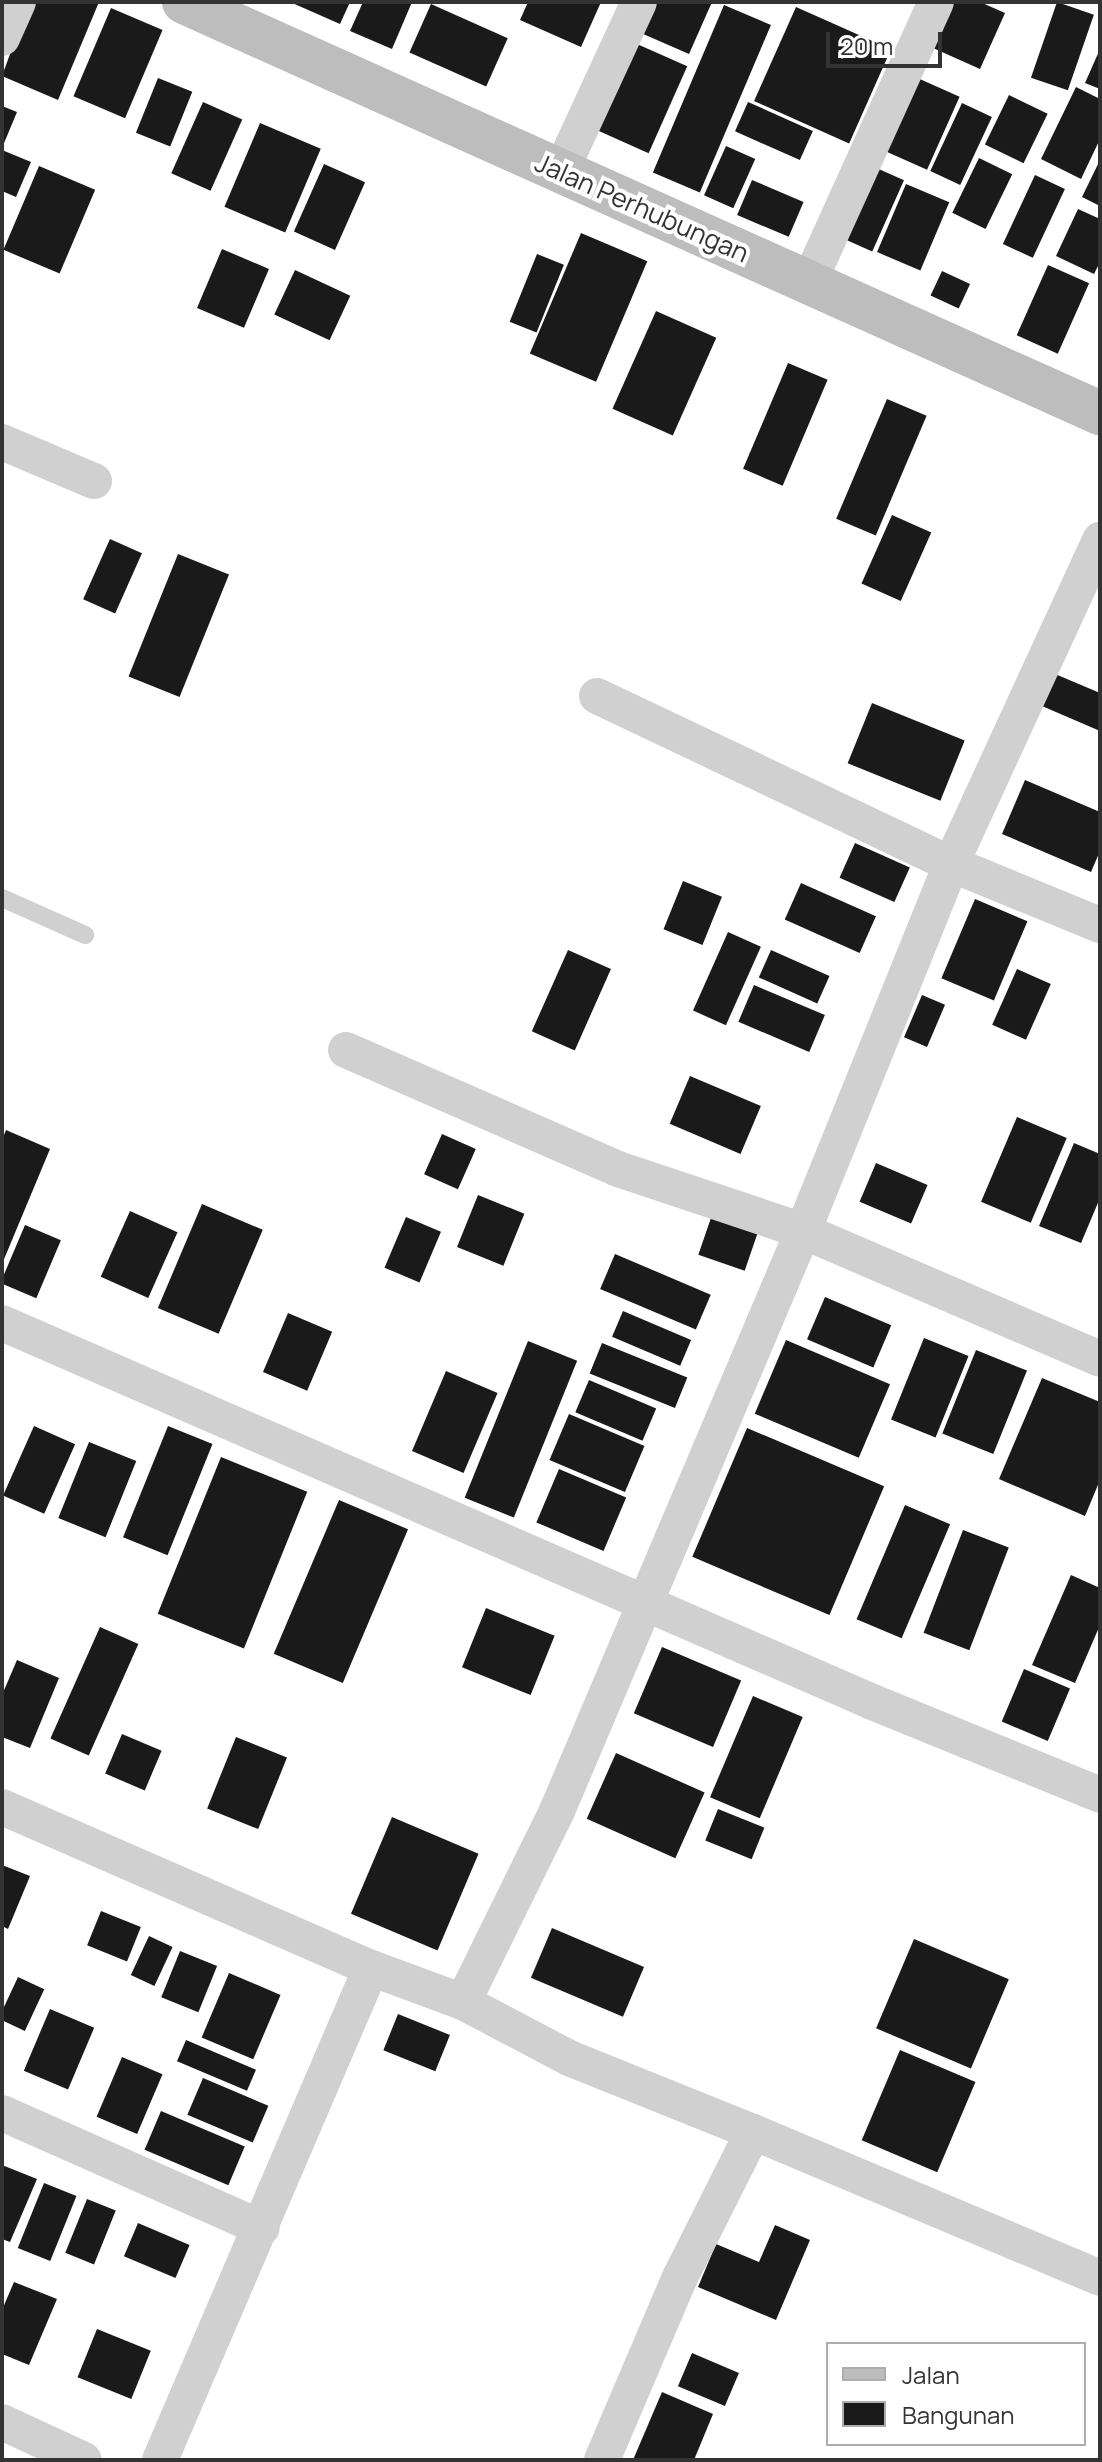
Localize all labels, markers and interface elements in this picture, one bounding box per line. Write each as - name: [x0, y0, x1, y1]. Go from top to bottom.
- scale bar: [830, 16, 946, 66]
- text: 20 m: [840, 29, 893, 62]
- street label: Jalan Perhubungan: [530, 147, 754, 269]
- legend: [826, 2342, 1086, 2446]
- text: Jalan: [902, 2358, 960, 2391]
- text: Bangunan: [902, 2398, 1015, 2431]

